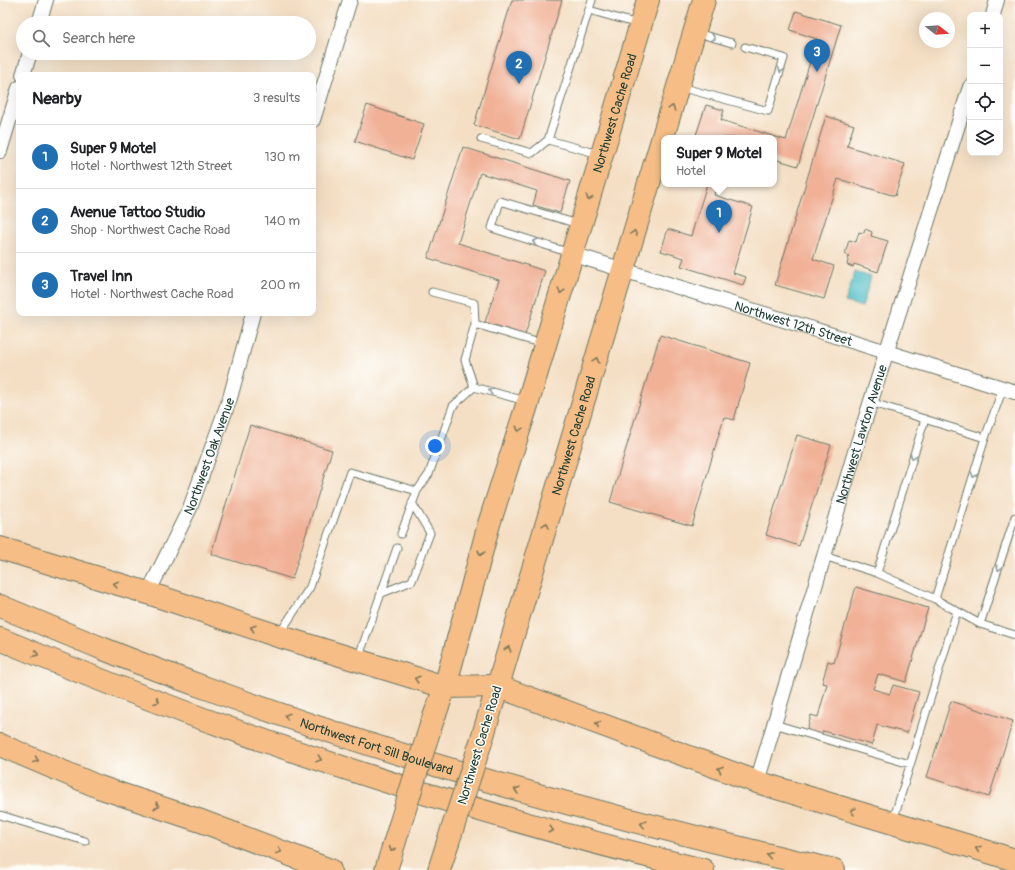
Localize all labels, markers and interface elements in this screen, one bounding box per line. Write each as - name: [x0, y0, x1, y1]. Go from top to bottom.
- north arrow: [919, 12, 955, 48]
- map controls: [967, 12, 1003, 156]
- button: +: [967, 12, 1003, 48]
- search box: [16, 16, 316, 60]
- icon: search: [30, 27, 52, 49]
- text: Search here: [62, 29, 135, 48]
- one-way arrow: [709, 33, 716, 42]
- pin: 3: [804, 39, 830, 72]
- button: −: [967, 48, 1003, 84]
- pin: 2: [506, 51, 532, 84]
- street label: Northwest Cache Road: [590, 52, 641, 175]
- one-way arrow: [777, 66, 786, 73]
- button: locate: [967, 84, 1003, 120]
- text: Nearby: [32, 88, 81, 109]
- text: 3 results: [253, 90, 300, 106]
- one-way arrow: [667, 105, 676, 112]
- button: layers: [967, 120, 1003, 156]
- popup: [661, 135, 777, 187]
- text: Super 9 Motel: [70, 139, 156, 158]
- text: Super 9 Motel: [676, 144, 762, 163]
- text: 1: [42, 149, 48, 165]
- text: 130 m: [264, 149, 300, 165]
- text: Hotel · Northwest 12th Street: [70, 158, 232, 174]
- text: Hotel: [676, 163, 706, 179]
- one-way arrow: [585, 195, 594, 202]
- pin: 1: [706, 200, 732, 233]
- text: Avenue Tattoo Studio: [70, 203, 205, 222]
- text: 2: [41, 213, 49, 229]
- text: 140 m: [264, 213, 300, 229]
- text: Shop · Northwest Cache Road: [70, 222, 231, 238]
- one-way arrow: [629, 229, 638, 236]
- one-way arrow: [531, 238, 538, 247]
- text: Travel Inn: [70, 267, 132, 286]
- text: 3: [41, 277, 49, 293]
- text: 200 m: [261, 277, 300, 293]
- text: Hotel · Northwest Cache Road: [70, 286, 234, 302]
- one-way arrow: [557, 288, 566, 295]
- street label: Northwest 12th Street: [732, 298, 855, 350]
- one-way arrow: [591, 357, 600, 364]
- street label: Northwest Lawton Avenue: [833, 362, 891, 506]
- street label: Northwest Cache Road: [549, 374, 600, 497]
- one-way arrow: [488, 388, 494, 396]
- street label: Northwest Oak Avenue: [181, 395, 239, 518]
- one-way arrow: [516, 426, 524, 433]
- your location: [425, 436, 445, 456]
- one-way arrow: [909, 453, 918, 460]
- one-way arrow: [970, 471, 979, 478]
- one-way arrow: [541, 521, 550, 528]
- one-way arrow: [477, 550, 486, 557]
- one-way arrow: [995, 564, 1003, 571]
- one-way arrow: [113, 580, 120, 589]
- one-way arrow: [249, 624, 256, 633]
- one-way arrow: [503, 646, 512, 653]
- one-way arrow: [32, 650, 39, 658]
- one-way arrow: [414, 675, 421, 684]
- street label: Northwest Cache Road: [454, 684, 506, 807]
- one-way arrow: [154, 696, 161, 704]
- one-way arrow: [283, 712, 290, 721]
- street label: Northwest Fort Sill Boulevard: [298, 715, 455, 779]
- one-way arrow: [594, 721, 601, 729]
- one-way arrow: [316, 754, 323, 763]
- one-way arrow: [31, 755, 39, 763]
- one-way arrow: [717, 765, 724, 774]
- one-way arrow: [514, 786, 521, 794]
- one-way arrow: [154, 801, 161, 810]
- one-way arrow: [850, 807, 857, 816]
- one-way arrow: [639, 820, 646, 829]
- one-way arrow: [547, 825, 554, 834]
- one-way arrow: [389, 845, 397, 852]
- one-way arrow: [974, 845, 981, 853]
- one-way arrow: [276, 846, 283, 854]
- one-way arrow: [766, 852, 772, 860]

